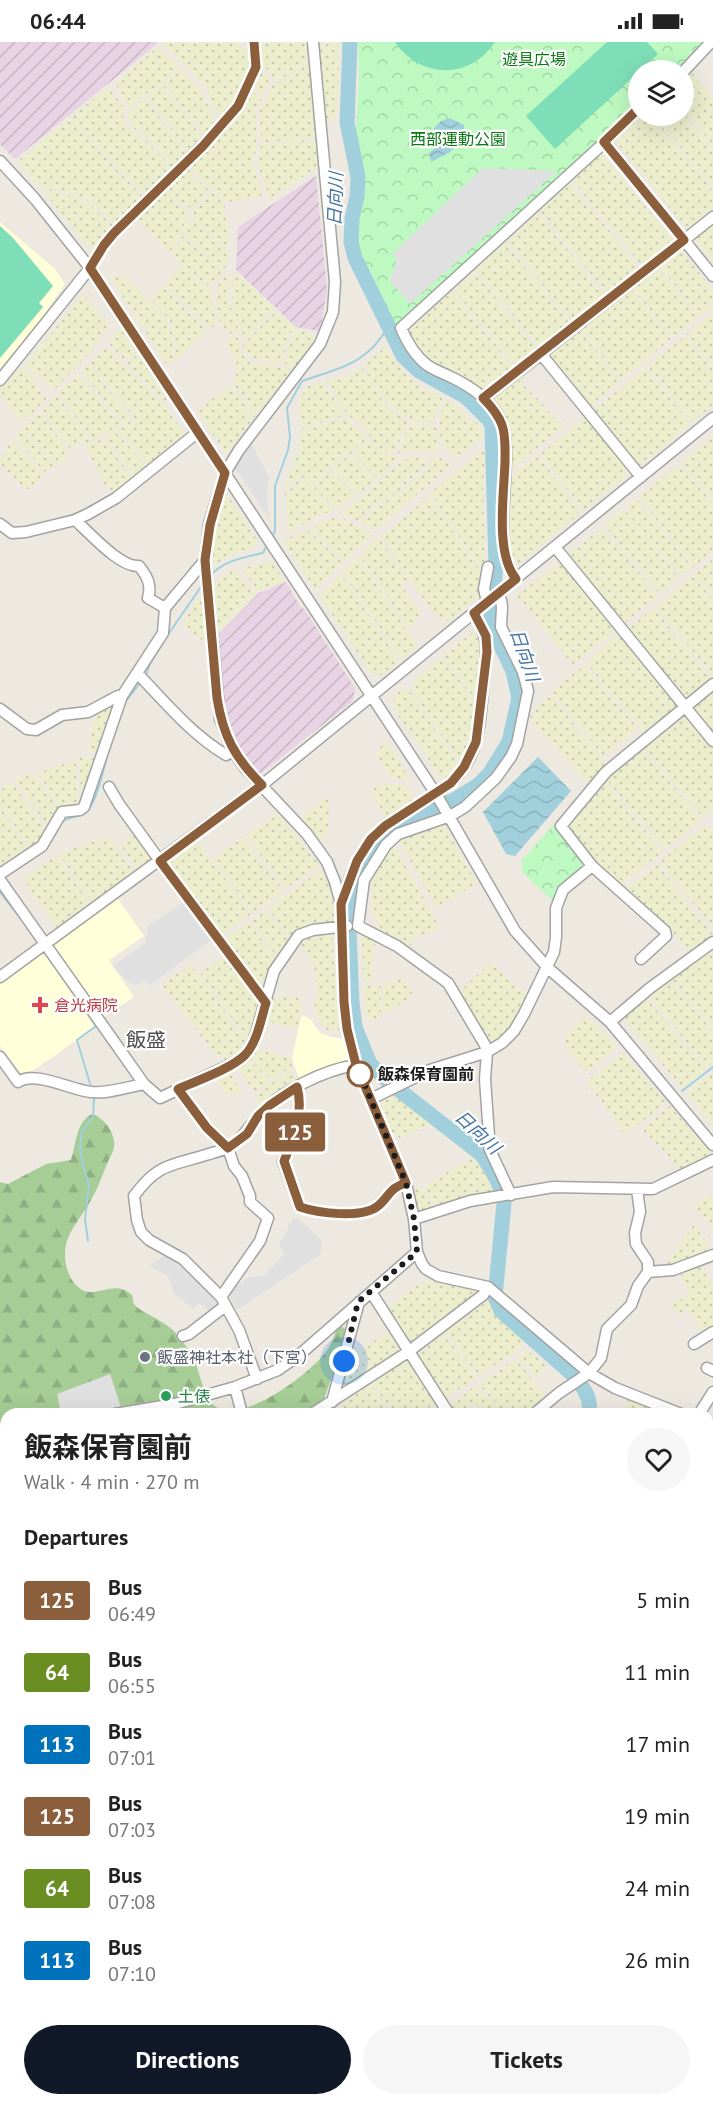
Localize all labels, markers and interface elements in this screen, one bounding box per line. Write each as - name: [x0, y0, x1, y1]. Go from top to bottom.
- text: 06:44: [30, 7, 86, 35]
- park label: 遊具広場: [502, 49, 566, 69]
- map controls: [628, 60, 694, 126]
- button: layers: [628, 60, 694, 126]
- park label: 西部運動公園: [410, 129, 506, 149]
- water label: 日向川: [323, 170, 348, 226]
- water label: 日向川: [505, 626, 545, 686]
- place label: 倉光病院: [54, 995, 118, 1015]
- marker: 倉光病院: [31, 996, 49, 1014]
- district label: 飯盛: [126, 1027, 166, 1053]
- marker: 飯森保育園前: [347, 1061, 373, 1087]
- place label: 飯森保育園前: [377, 1064, 474, 1084]
- water label: 日向川: [450, 1105, 507, 1160]
- line badge: 125: [260, 1112, 330, 1152]
- text: 125: [277, 1119, 313, 1146]
- your location: [329, 1346, 359, 1376]
- place label: 飯盛神社本社（下宮）: [157, 1347, 317, 1367]
- marker: 飯盛神社本社（下宮）: [138, 1350, 152, 1364]
- place label: 土俵: [178, 1386, 210, 1406]
- marker: 土俵: [159, 1389, 173, 1403]
- text: 飯森保育園前: [24, 1428, 192, 1465]
- button: heart: [627, 1428, 690, 1491]
- text: Walk · 4 min · 270 m: [24, 1469, 200, 1495]
- text: Departures: [24, 1523, 128, 1551]
- text: Bus: [108, 1573, 142, 1601]
- text: 5 min: [636, 1586, 690, 1614]
- text: 125: [39, 1587, 75, 1614]
- text: 06:49: [108, 1601, 156, 1627]
- text: Bus: [108, 1645, 142, 1673]
- text: 11 min: [624, 1658, 690, 1686]
- text: 64: [45, 1659, 69, 1686]
- text: 06:55: [108, 1673, 156, 1699]
- text: Bus: [108, 1717, 142, 1745]
- text: 17 min: [626, 1730, 690, 1758]
- text: 113: [39, 1731, 75, 1758]
- text: 07:01: [108, 1745, 156, 1771]
- text: Bus: [108, 1789, 142, 1817]
- text: 19 min: [624, 1802, 690, 1830]
- text: 125: [39, 1803, 75, 1830]
- text: 07:03: [108, 1817, 156, 1843]
- text: Bus: [108, 1861, 142, 1889]
- text: 24 min: [624, 1874, 690, 1902]
- text: 64: [45, 1875, 69, 1902]
- text: 07:08: [108, 1889, 156, 1915]
- text: Bus: [108, 1933, 142, 1961]
- text: 26 min: [624, 1946, 690, 1974]
- text: 113: [39, 1947, 75, 1974]
- text: 07:10: [108, 1961, 156, 1987]
- button: Directions: [24, 2025, 351, 2094]
- button: Tickets: [363, 2025, 690, 2094]

